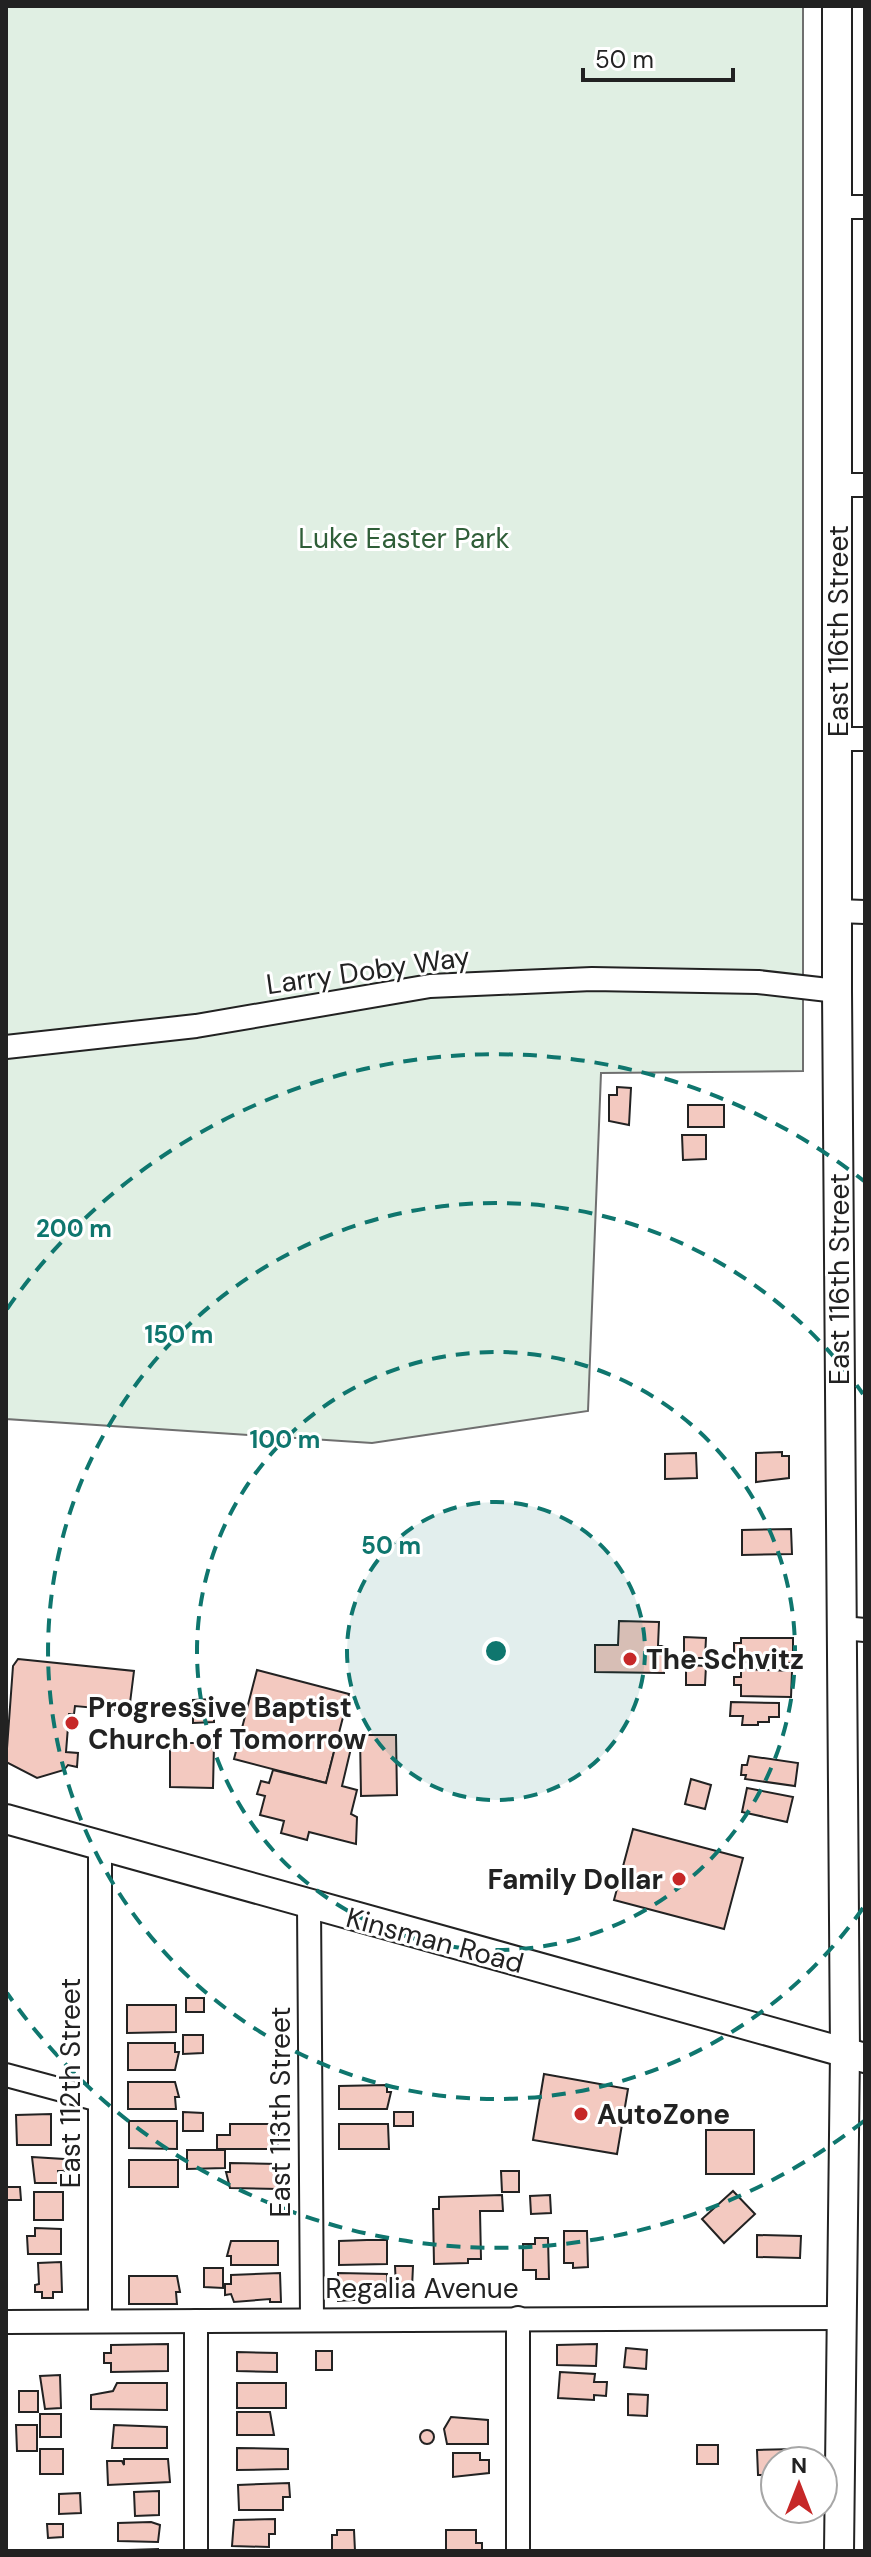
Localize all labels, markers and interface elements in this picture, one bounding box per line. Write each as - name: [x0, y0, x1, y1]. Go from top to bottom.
- scale bar: [583, 32, 733, 82]
- text: 50 m: [595, 44, 654, 75]
- park label: Luke Easter Park: [298, 520, 510, 557]
- street label: East 116th Street: [820, 525, 857, 737]
- street label: Larry Doby Way: [264, 938, 472, 1003]
- street label: East 116th Street: [821, 1173, 858, 1385]
- text: 200 m: [36, 1213, 112, 1244]
- text: 150 m: [145, 1319, 213, 1350]
- text: 100 m: [250, 1424, 320, 1455]
- text: 50 m: [361, 1530, 421, 1561]
- centre of rings: [482, 1637, 510, 1665]
- place label: The Schvitz: [646, 1641, 804, 1678]
- marker: The Schvitz: [621, 1650, 639, 1668]
- place label: Progressive Baptist Church of Tomorrow: [88, 1689, 366, 1758]
- marker: Progressive Baptist Church of Tomorrow: [63, 1714, 81, 1732]
- place label: Family Dollar: [488, 1861, 663, 1898]
- marker: Family Dollar: [670, 1870, 688, 1888]
- street label: Kinsman Road: [342, 1899, 528, 1982]
- street label: East 112th Street: [52, 1978, 89, 2188]
- street label: East 113th Street: [262, 2007, 299, 2217]
- place label: AutoZone: [597, 2096, 730, 2133]
- marker: AutoZone: [572, 2105, 590, 2123]
- street label: Regalia Avenue: [325, 2270, 519, 2307]
- north arrow: [759, 2445, 839, 2525]
- text: N: [791, 2451, 807, 2480]

